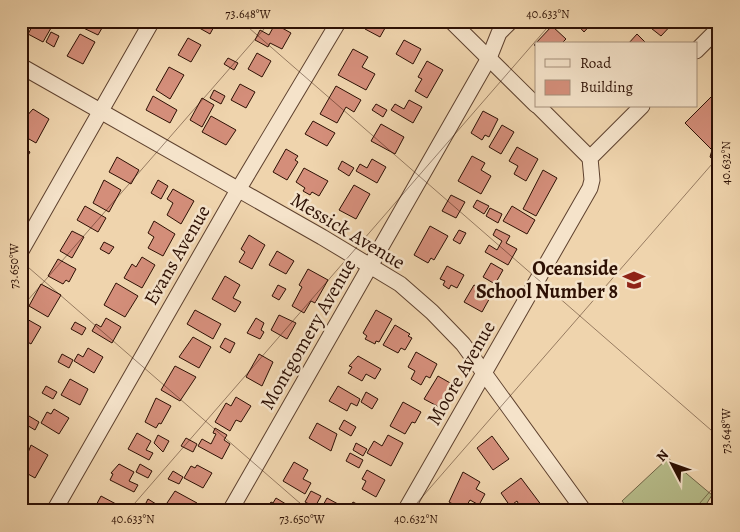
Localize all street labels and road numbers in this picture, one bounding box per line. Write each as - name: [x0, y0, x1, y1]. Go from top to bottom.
- street label: Messick Avenue: [286, 186, 410, 276]
- street label: Evans Avenue: [137, 200, 217, 310]
- street label: Montgomery Avenue: [254, 254, 362, 414]
- street label: Moore Avenue: [420, 316, 502, 430]

